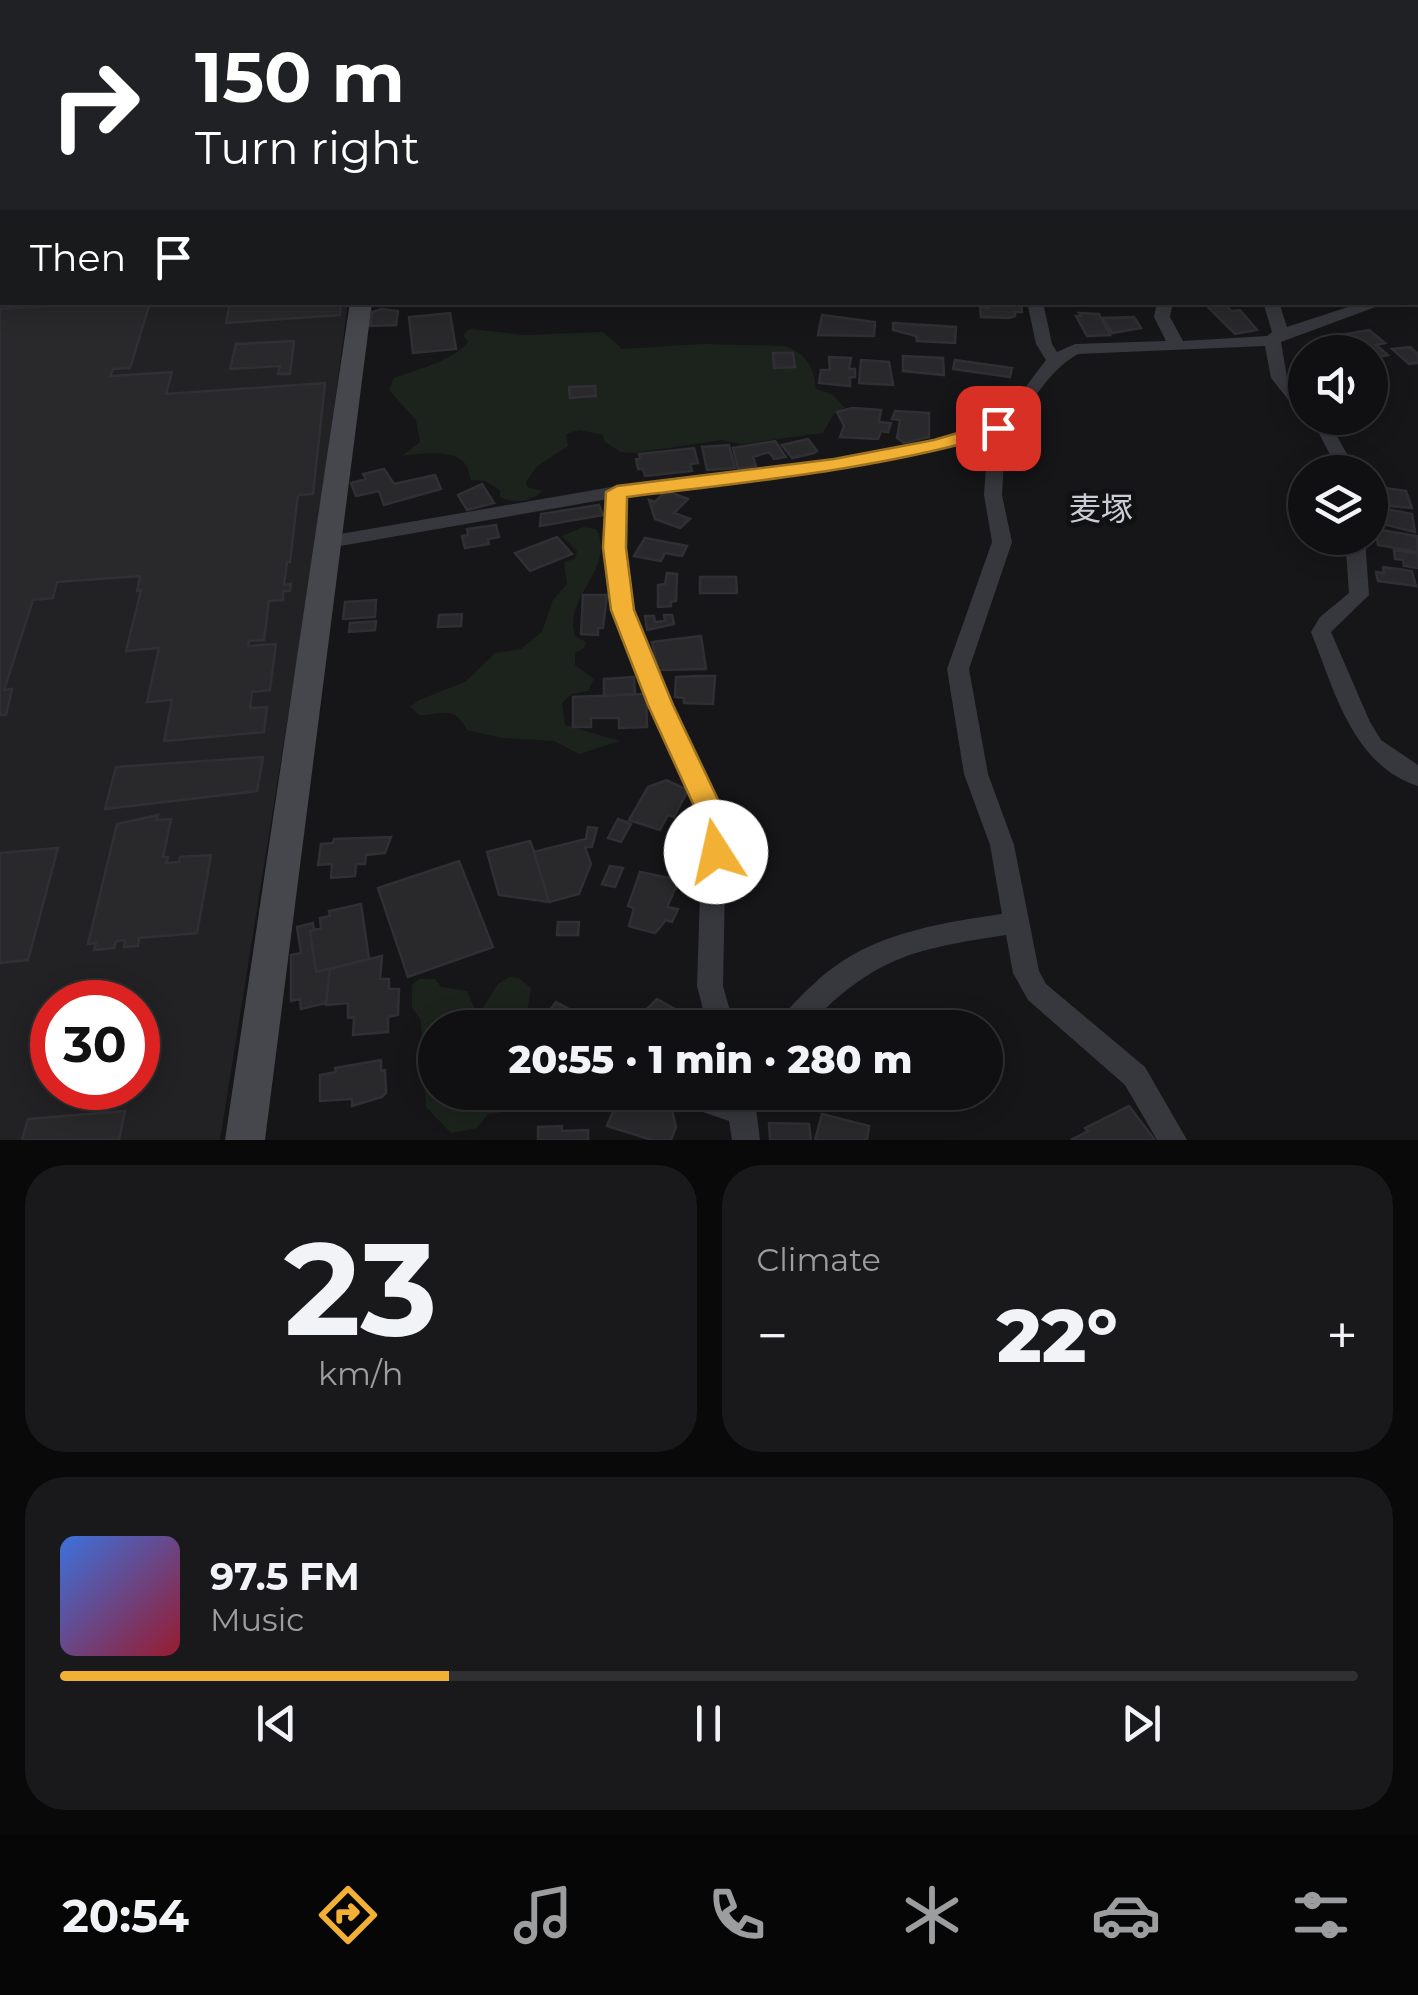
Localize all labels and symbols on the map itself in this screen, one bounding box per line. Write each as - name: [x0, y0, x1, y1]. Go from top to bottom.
- pin: [956, 386, 1041, 471]
- district label: 麦塚: [1069, 489, 1133, 528]
- position arrow: [664, 800, 768, 904]
- speed limit sign: 30: [30, 980, 160, 1110]

